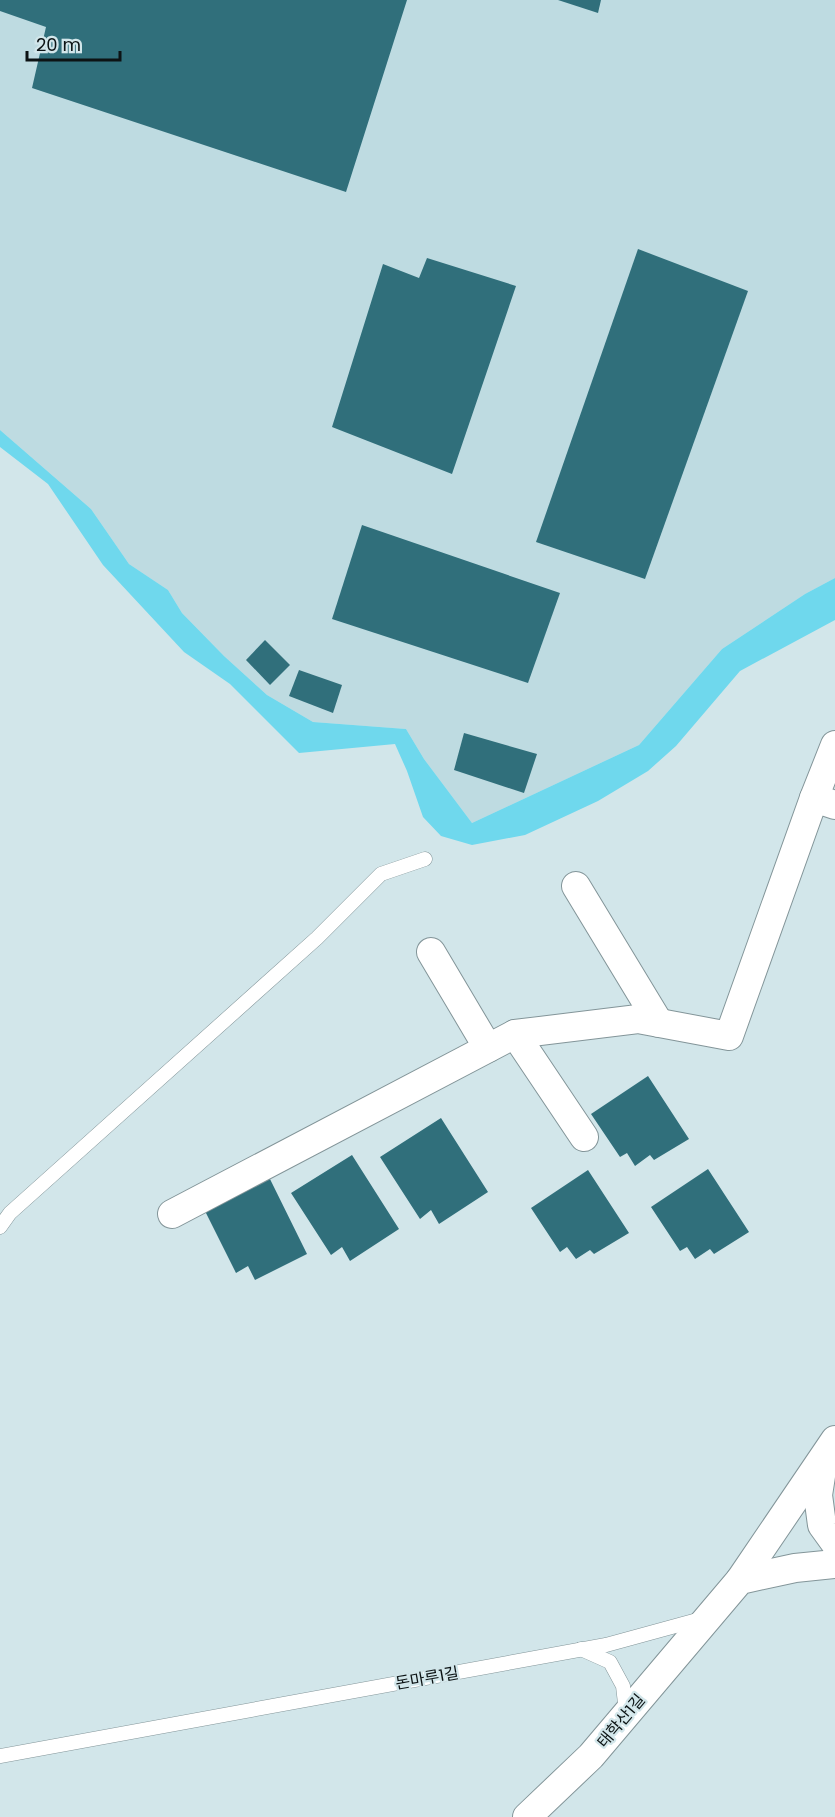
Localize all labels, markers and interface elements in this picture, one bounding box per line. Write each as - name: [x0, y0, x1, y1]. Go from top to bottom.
- scale bar: [27, 24, 120, 62]
- text: 20 m: [36, 32, 81, 57]
- street label: 돈마루1길: [393, 1661, 461, 1695]
- street label: 태학산1길: [592, 1689, 650, 1753]

